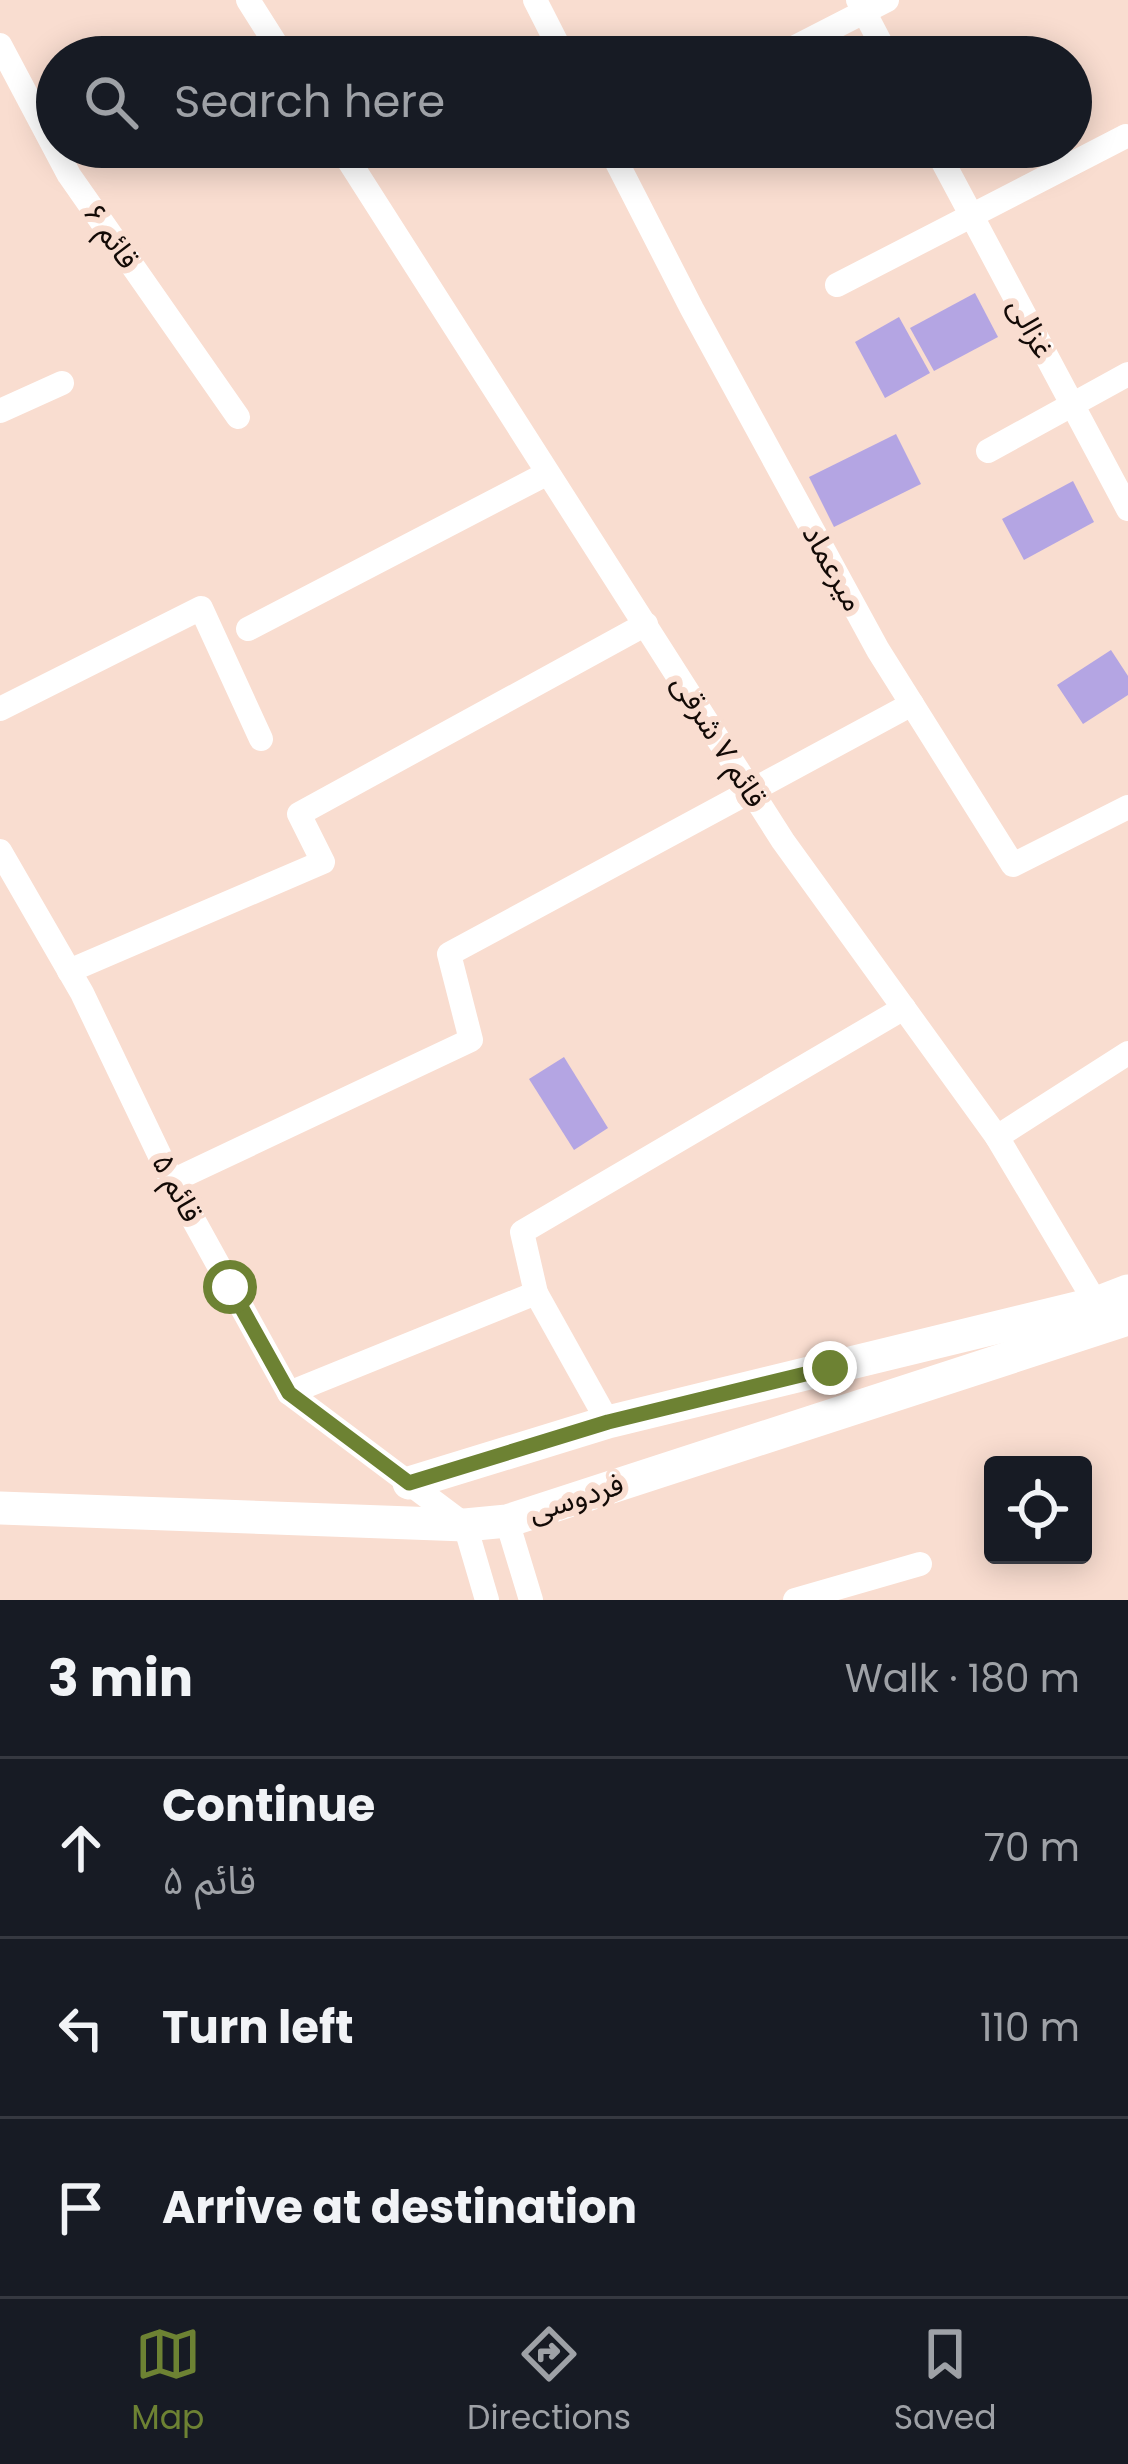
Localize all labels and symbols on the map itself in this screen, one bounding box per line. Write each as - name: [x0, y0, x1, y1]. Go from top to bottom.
- street label: قائم ۶: [71, 194, 150, 279]
- street label: غزالی: [998, 290, 1065, 366]
- street label: میرعماد: [792, 516, 875, 619]
- street label: قائم ۷ شرقی: [660, 666, 777, 817]
- street label: قائم ۵: [140, 1146, 213, 1231]
- route start: [203, 1260, 257, 1314]
- route end: [803, 1341, 857, 1395]
- street label: فردوسی: [523, 1462, 629, 1533]

